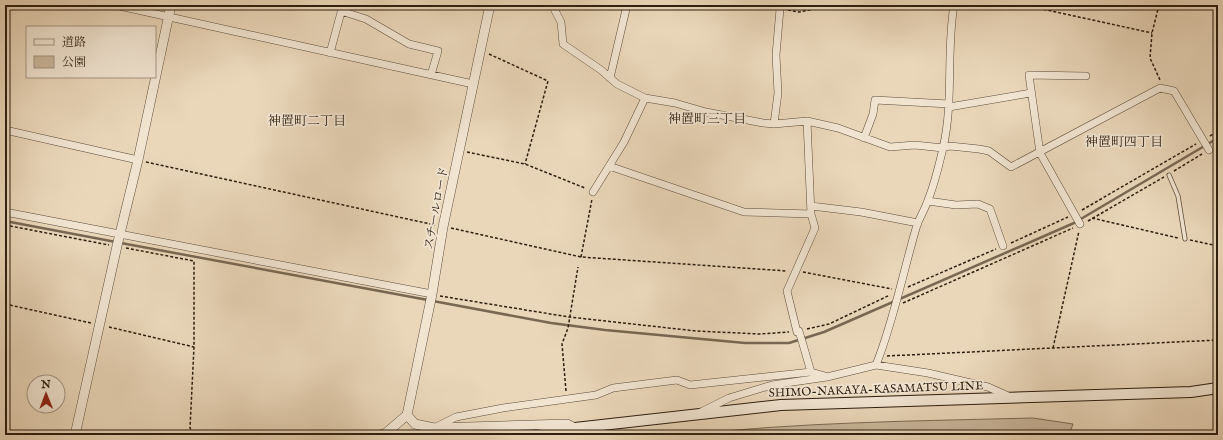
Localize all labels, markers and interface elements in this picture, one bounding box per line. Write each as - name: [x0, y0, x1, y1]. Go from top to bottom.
- legend: [26, 26, 156, 78]
- text: 道路: [62, 35, 86, 50]
- text: 公園: [62, 55, 86, 70]
- district label: 神置町三丁目: [668, 111, 746, 128]
- district label: 神置町二丁目: [268, 113, 346, 130]
- district label: 神置町四丁目: [1085, 134, 1163, 151]
- street label: スチールロード: [421, 166, 452, 251]
- north arrow: [26, 374, 66, 414]
- text: N: [40, 378, 51, 392]
- street label: SHIMO-NAKAYA-KASAMATSU LINE: [768, 378, 984, 401]

